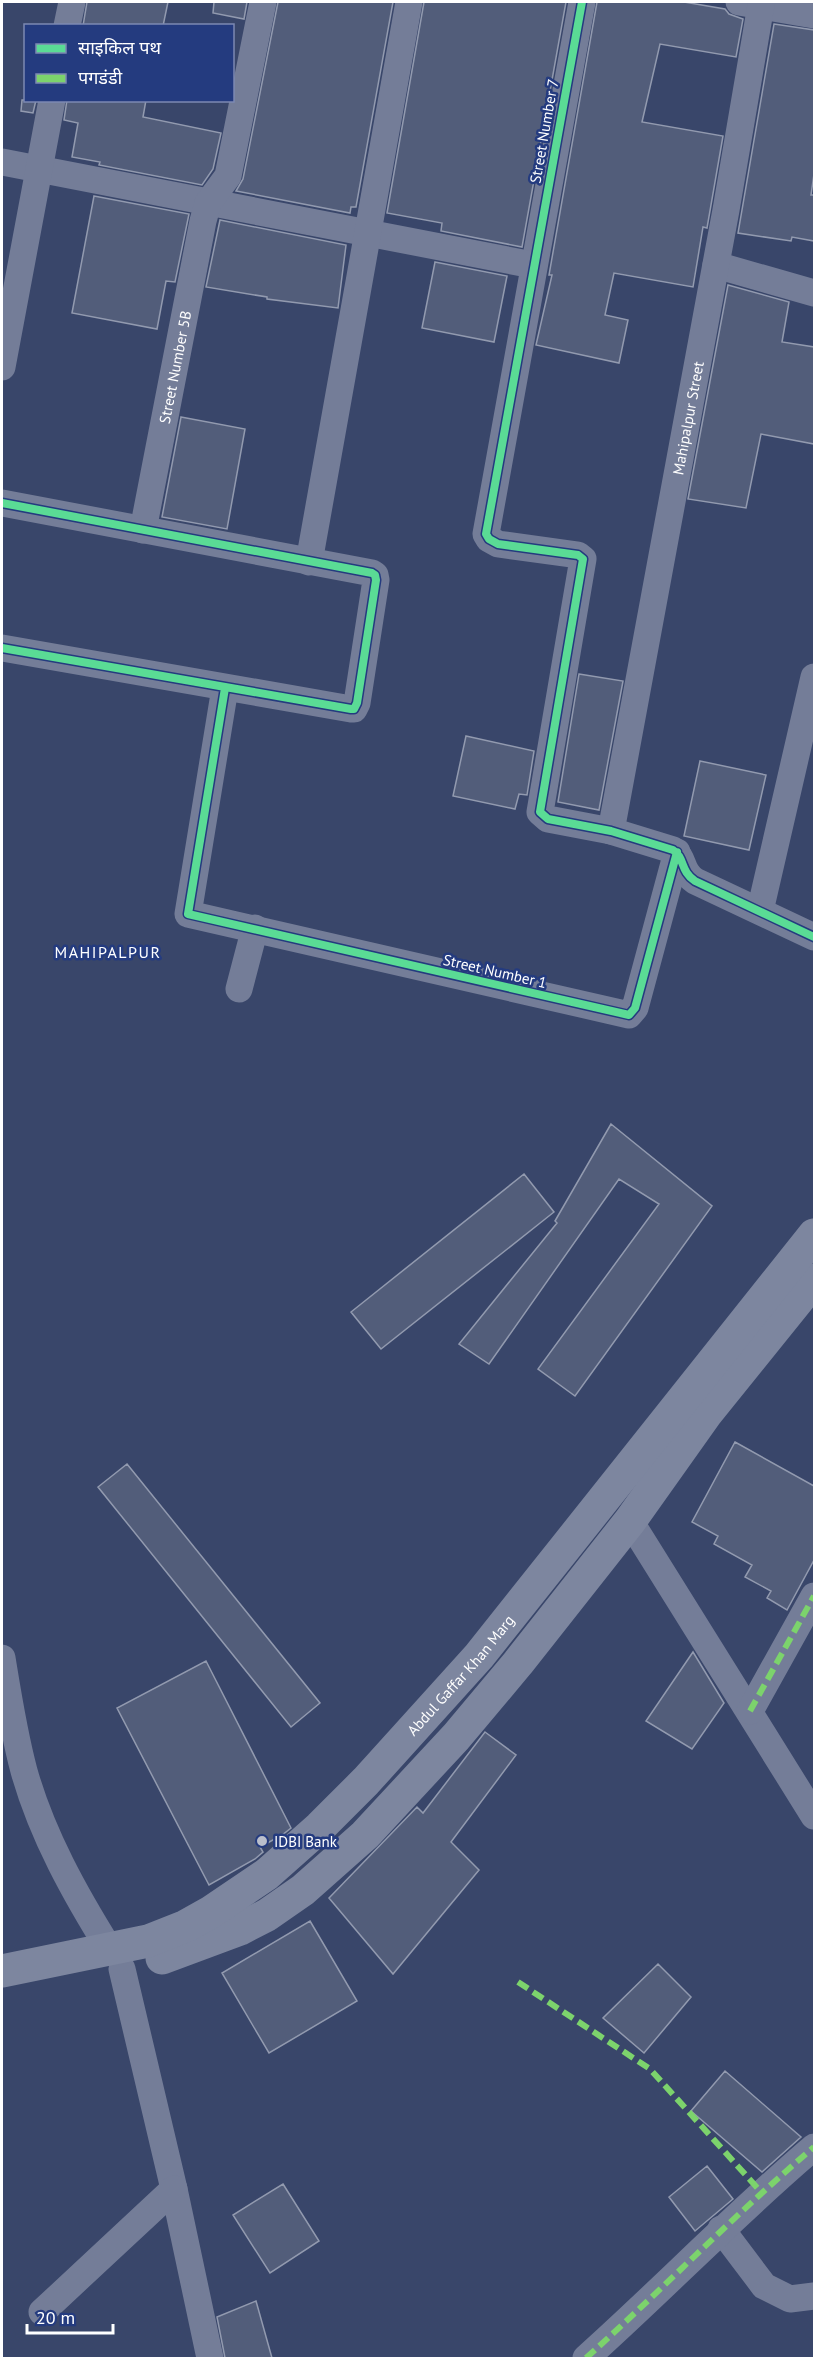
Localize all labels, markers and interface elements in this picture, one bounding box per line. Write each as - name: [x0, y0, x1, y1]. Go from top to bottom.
- legend: [24, 24, 234, 102]
- text: साइकिल पथ: [78, 36, 161, 59]
- text: पगडंडी: [78, 66, 123, 89]
- street label: Street Number 7: [525, 77, 563, 185]
- street label: Street Number 5B: [154, 309, 195, 425]
- street label: Mahipalpur Street: [668, 360, 707, 476]
- district label: MAHIPALPUR: [55, 942, 161, 962]
- street label: Street Number 1: [441, 950, 549, 992]
- street label: Abdul Gaffar Khan Marg: [403, 1611, 518, 1739]
- place label: IDBI Bank: [274, 1832, 338, 1851]
- marker: IDBI Bank: [255, 1834, 269, 1848]
- scale bar: [27, 2297, 112, 2335]
- text: 20 m: [36, 2306, 75, 2329]

